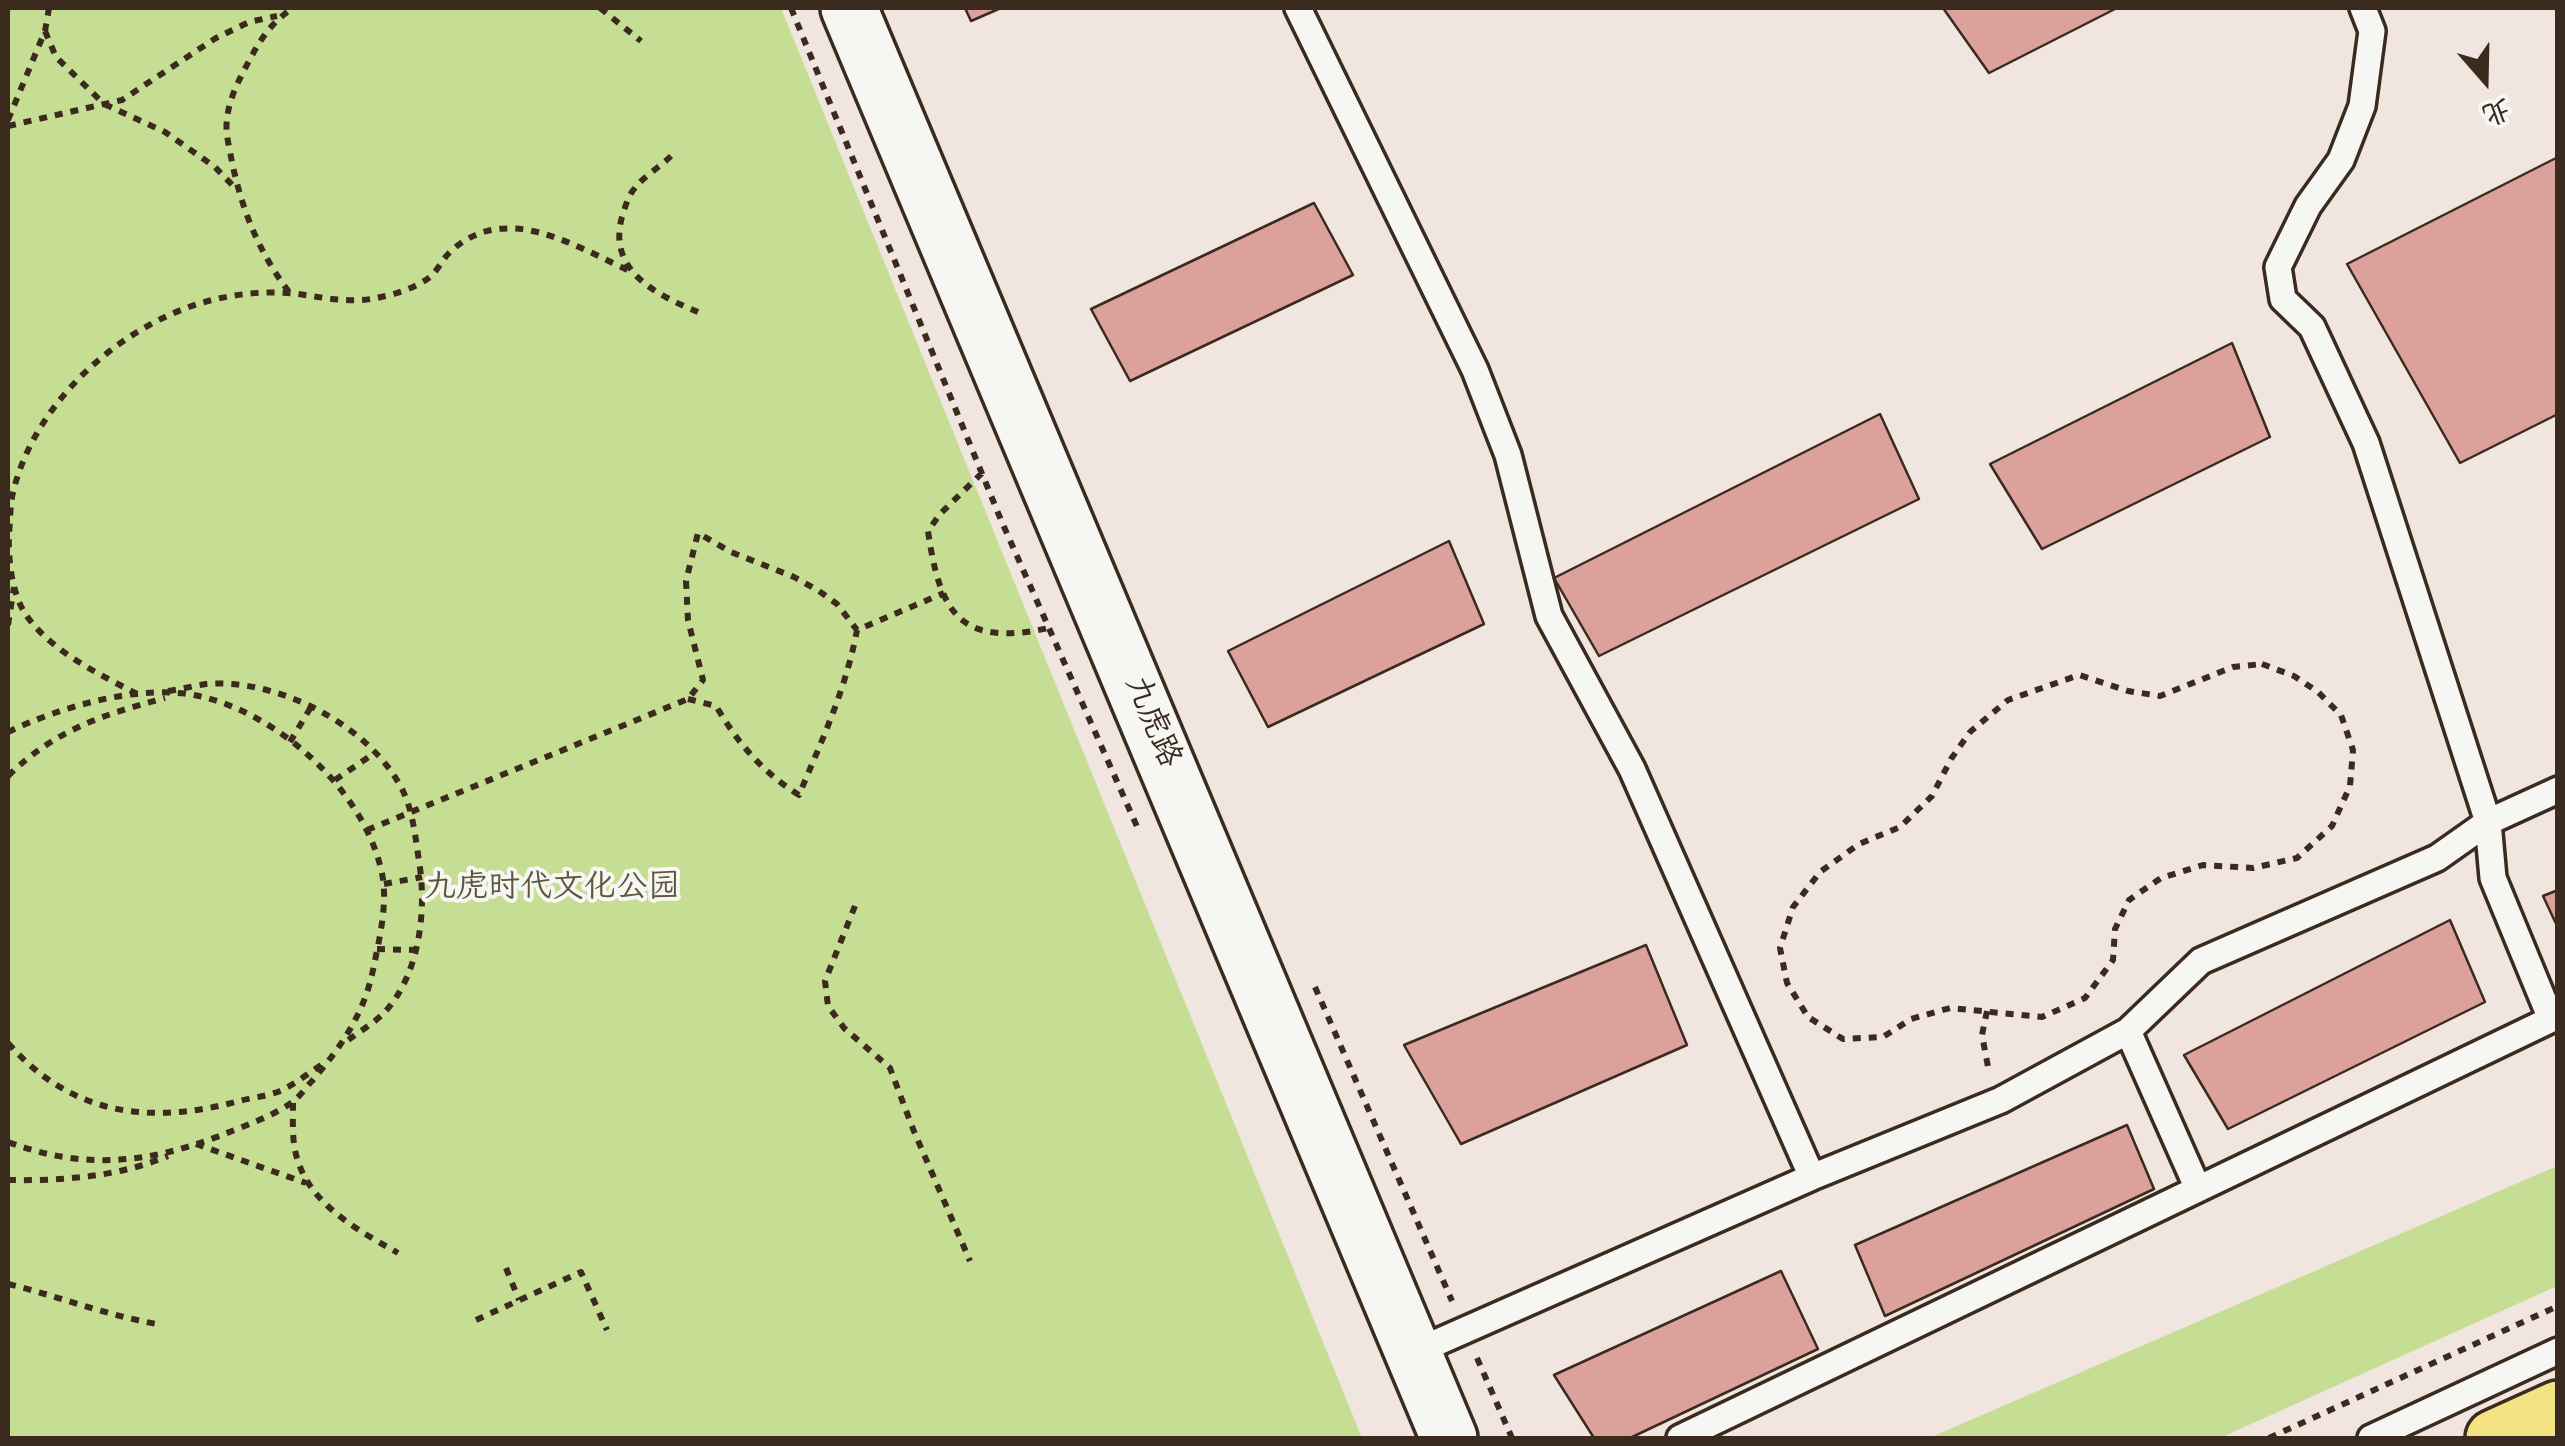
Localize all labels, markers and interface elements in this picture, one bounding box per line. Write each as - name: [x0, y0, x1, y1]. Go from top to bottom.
- north arrow: [2435, 30, 2535, 130]
- text: 北: [2475, 85, 2515, 132]
- street label: 九虎路: [1113, 671, 1185, 775]
- park label: 九虎时代文化公园: [424, 873, 680, 911]

